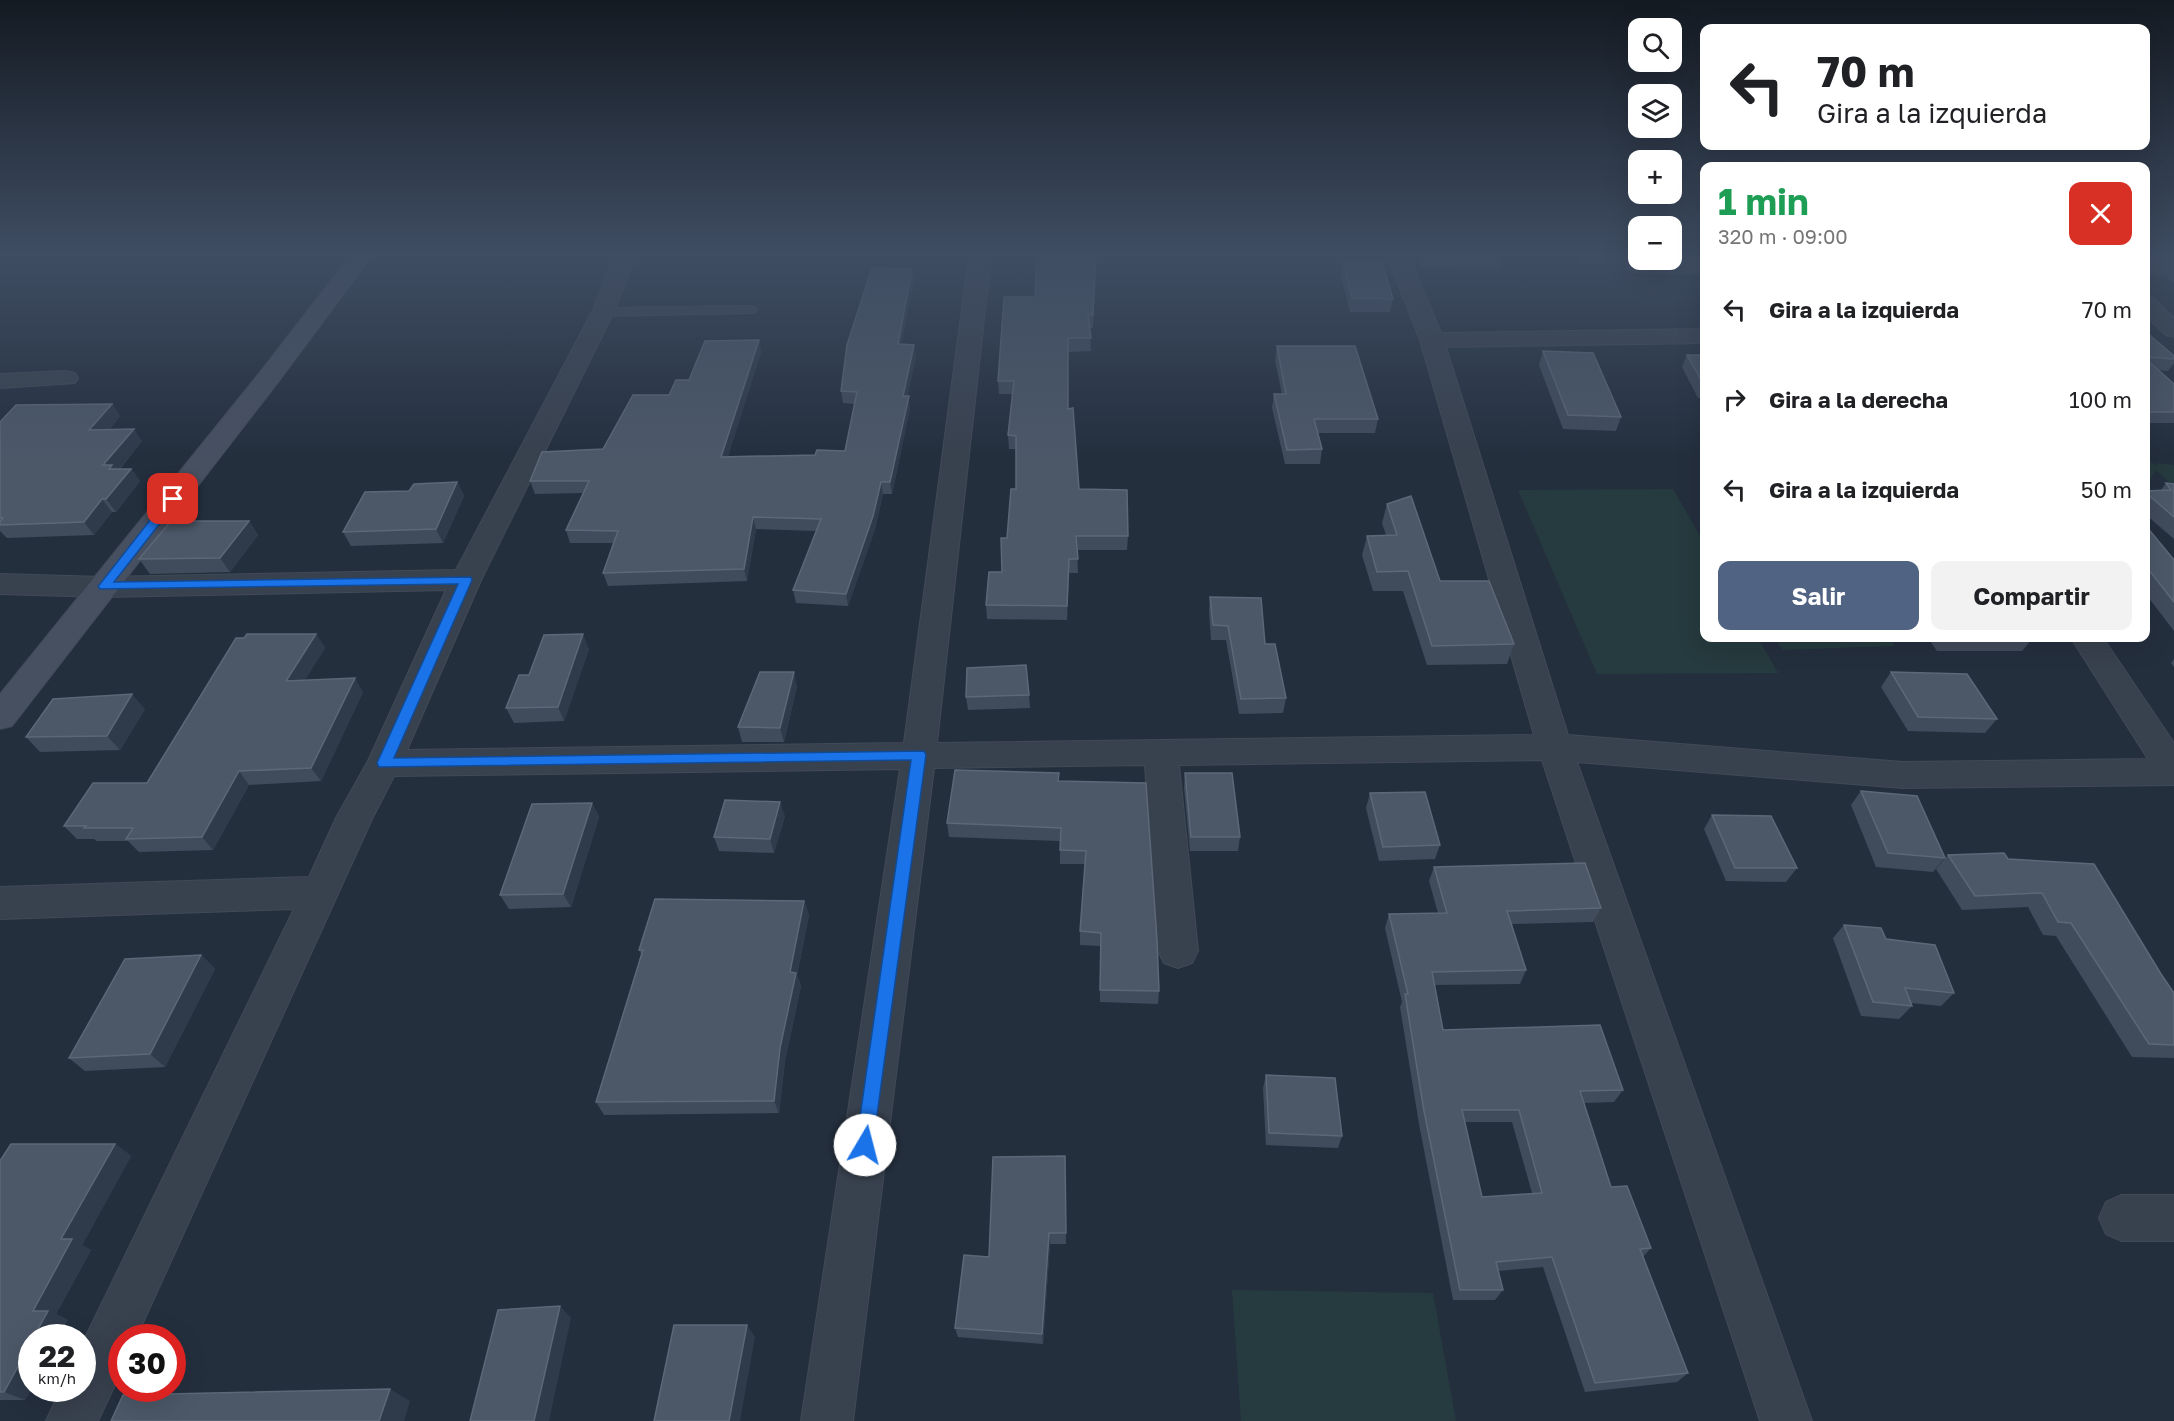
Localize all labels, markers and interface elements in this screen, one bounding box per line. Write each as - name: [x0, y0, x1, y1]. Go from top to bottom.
- map controls: [1628, 18, 1682, 270]
- button: search: [1628, 18, 1682, 72]
- text: 70 m: [1817, 46, 1914, 96]
- icon: left: [1718, 48, 1796, 126]
- button: layers: [1628, 84, 1682, 138]
- text: Gira a la izquierda: [1817, 97, 2047, 129]
- button: +: [1628, 150, 1682, 204]
- text: 1 min: [1718, 180, 1809, 223]
- button: close: [2069, 182, 2132, 245]
- button: −: [1628, 216, 1682, 270]
- text: 320 m · 09:00: [1718, 224, 1848, 248]
- icon: left: [1718, 293, 1751, 326]
- text: Gira a la izquierda: [1769, 296, 1959, 323]
- text: 70 m: [2082, 296, 2132, 323]
- icon: right: [1718, 383, 1751, 416]
- text: Gira a la derecha: [1769, 386, 1948, 413]
- text: 100 m: [2069, 386, 2132, 413]
- pin: [147, 473, 198, 524]
- icon: left: [1718, 473, 1751, 506]
- text: Gira a la izquierda: [1769, 476, 1959, 503]
- text: 50 m: [2081, 476, 2132, 503]
- icon: arrive: [156, 482, 189, 515]
- button: Salir: [1718, 561, 1919, 630]
- button: Compartir: [1931, 561, 2132, 630]
- position arrow: [833, 1113, 897, 1177]
- speed limit sign: 30: [108, 1324, 186, 1402]
- text: 22: [39, 1338, 75, 1374]
- text: km/h: [38, 1369, 76, 1387]

